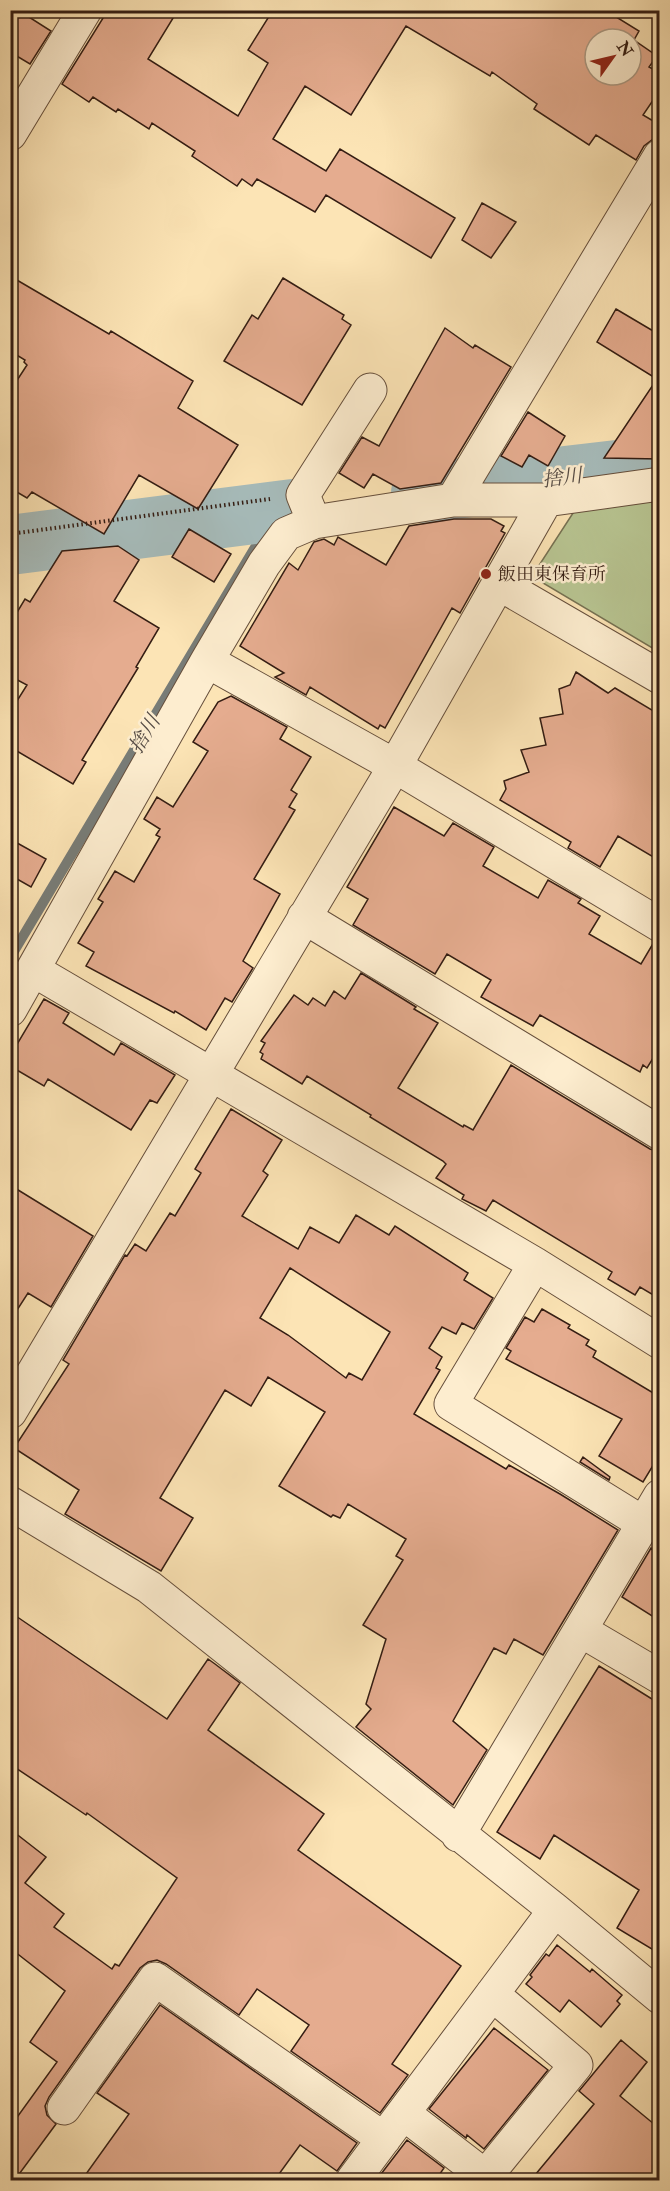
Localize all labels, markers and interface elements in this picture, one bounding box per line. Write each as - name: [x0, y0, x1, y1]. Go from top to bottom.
- north arrow: [583, 27, 643, 87]
- text: N: [612, 37, 637, 61]
- water label: 捨川: [541, 462, 585, 492]
- place label: 飯田東保育所: [498, 563, 606, 586]
- marker: 飯田東保育所: [479, 567, 493, 581]
- water label: 捨川: [123, 709, 166, 758]

